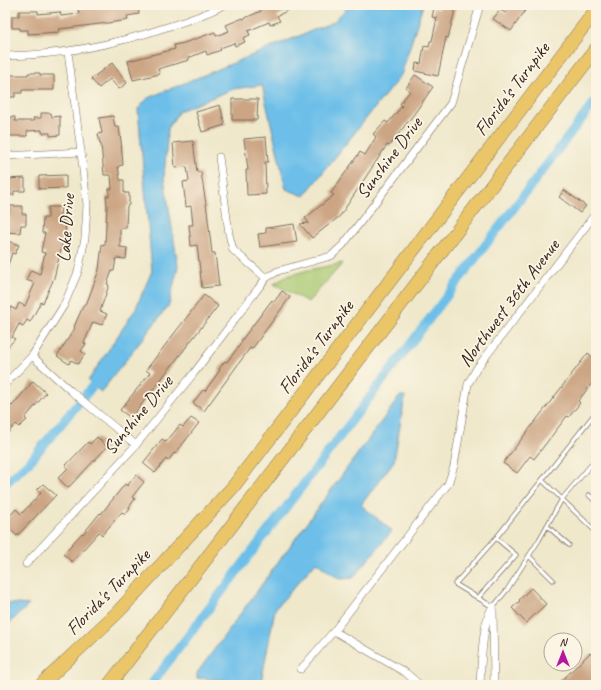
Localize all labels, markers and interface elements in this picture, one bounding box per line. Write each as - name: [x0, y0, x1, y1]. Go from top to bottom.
- street label: Florida's Turnpike: [469, 36, 556, 141]
- street label: Sunshine Drive: [350, 111, 429, 204]
- street label: Lake Drive: [52, 191, 80, 263]
- street label: Northwest 36th Avenue: [453, 233, 566, 372]
- street label: Florida's Turnpike: [273, 294, 360, 399]
- street label: Sunshine Drive: [98, 369, 179, 460]
- street label: Florida's Turnpike: [61, 542, 156, 640]
- north arrow: [543, 632, 583, 672]
- text: N: [560, 635, 569, 649]

